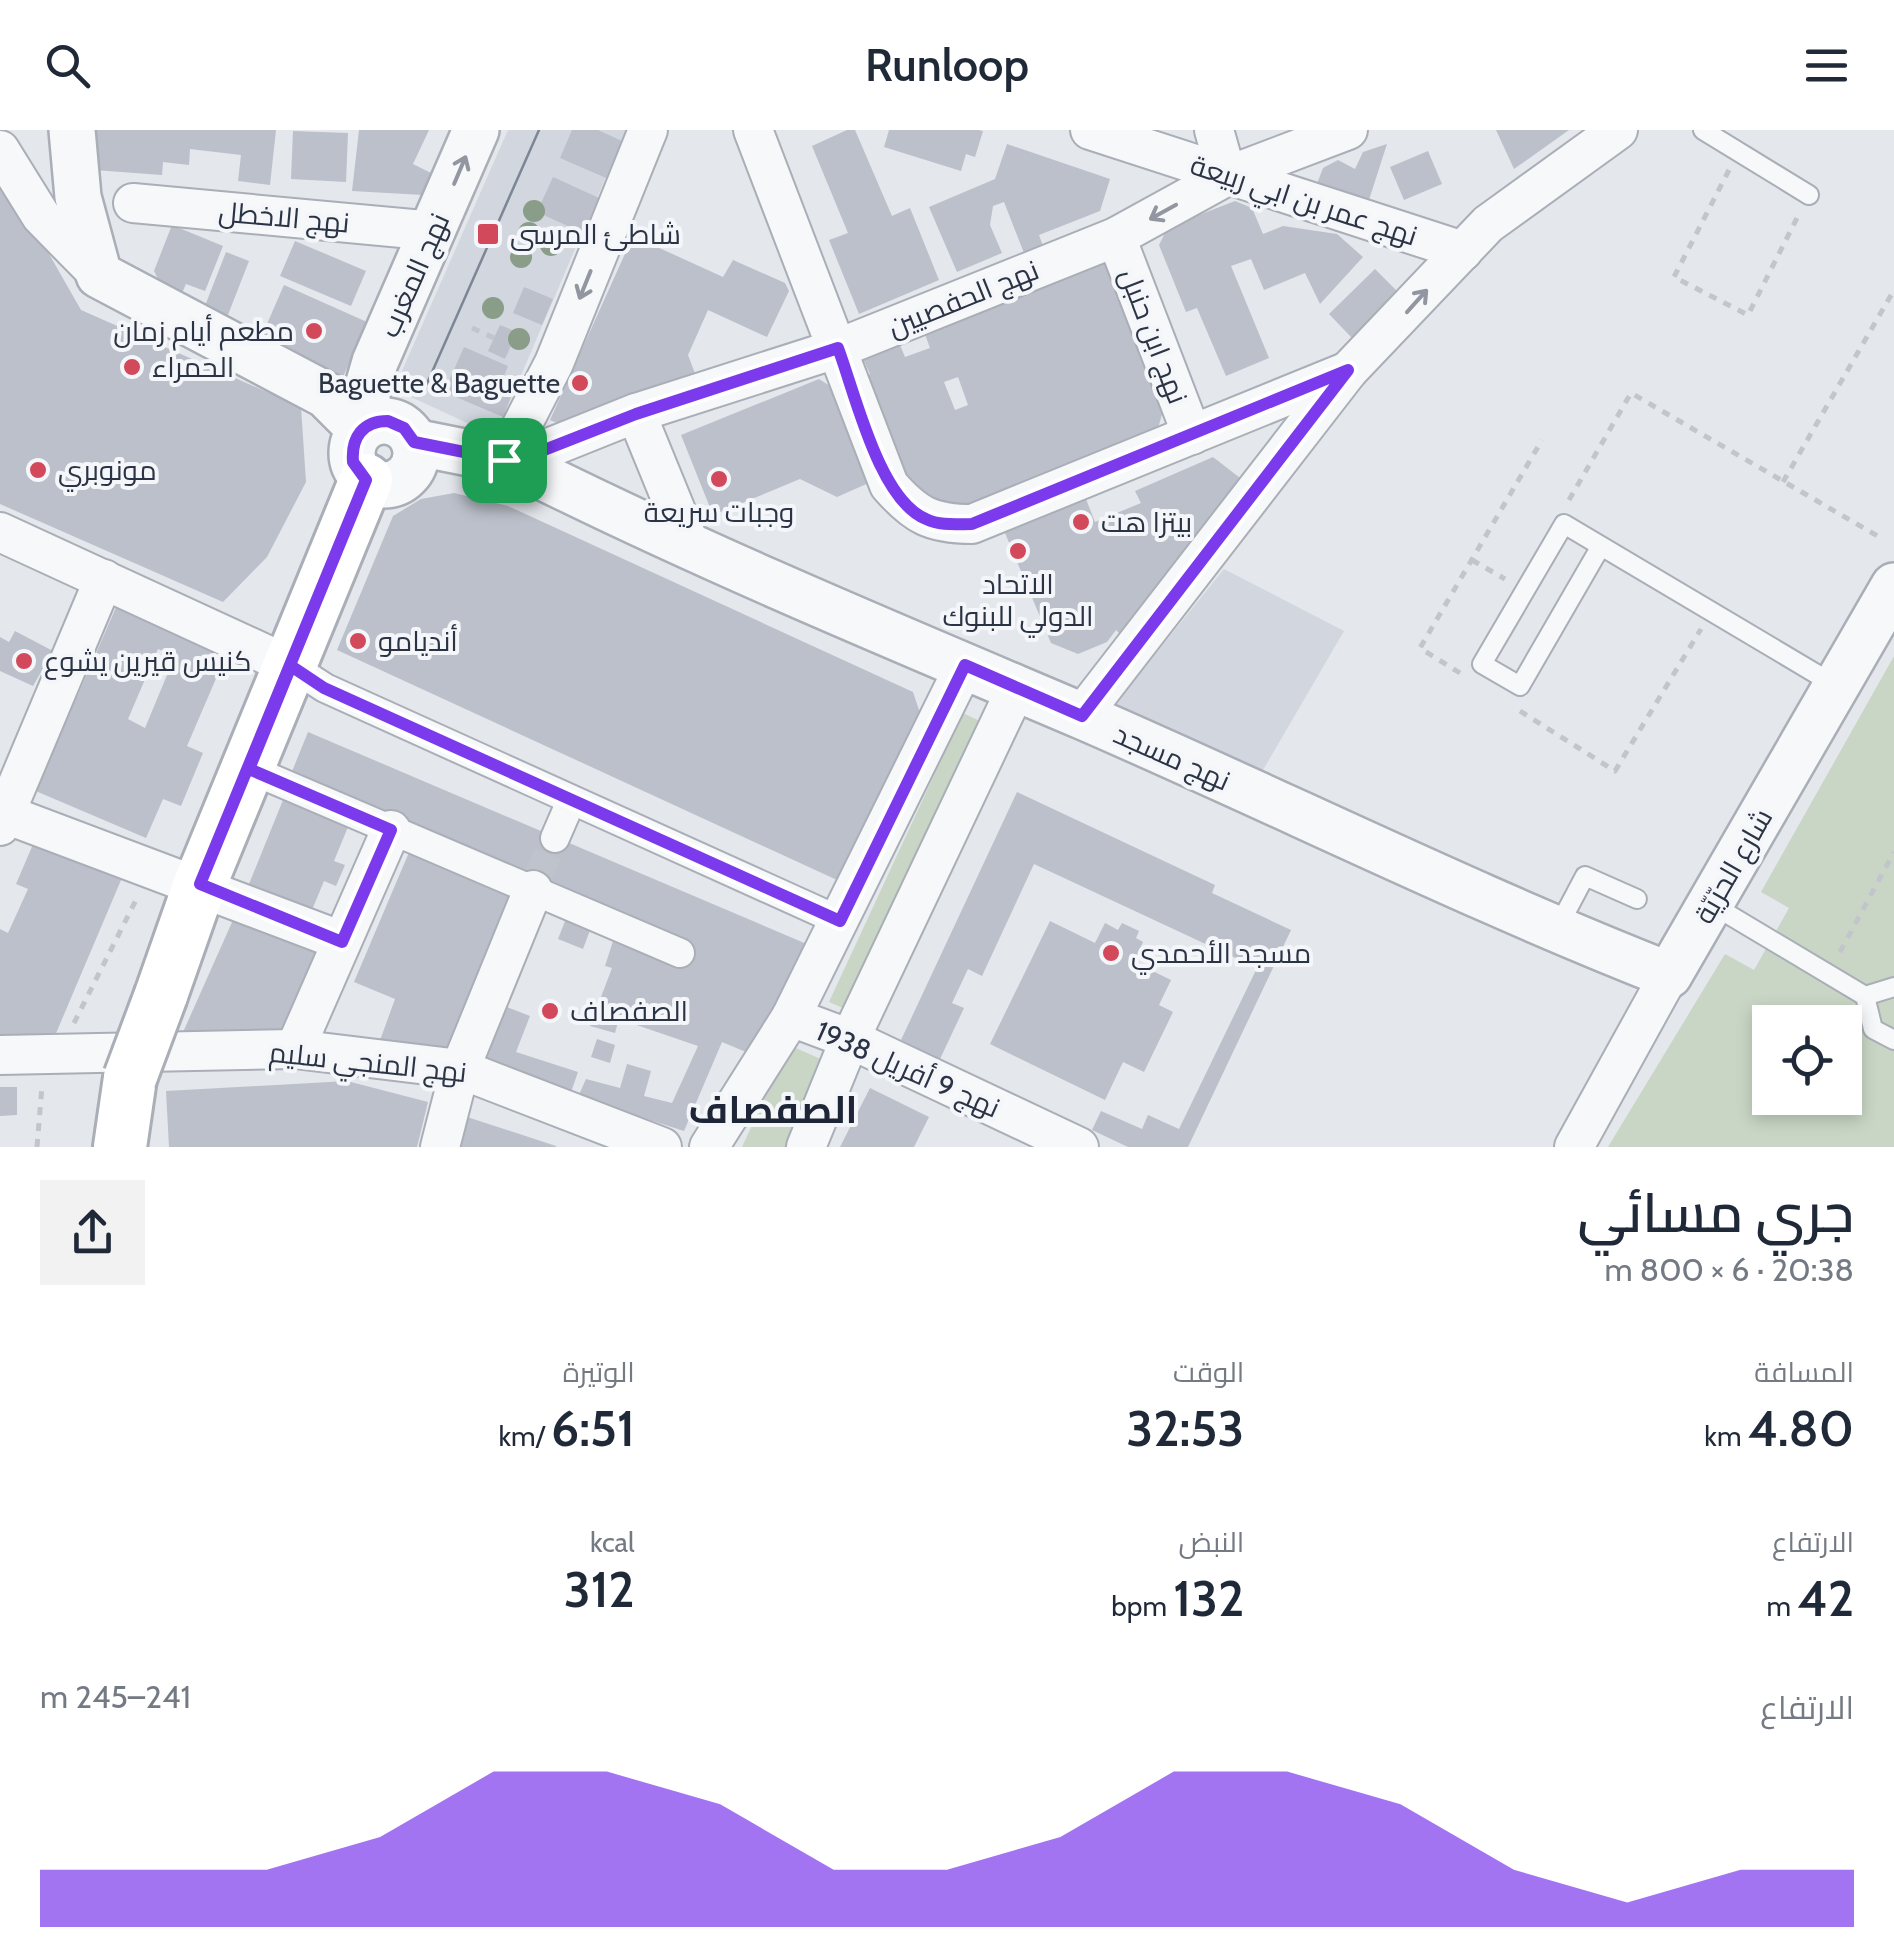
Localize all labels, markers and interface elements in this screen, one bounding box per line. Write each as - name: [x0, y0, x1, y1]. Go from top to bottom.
- icon: search: [40, 38, 95, 93]
- text: Runloop: [865, 38, 1029, 92]
- icon: menu: [1799, 38, 1854, 93]
- street label: نهج عمر بن ابي ربيعة: [1185, 147, 1422, 257]
- one-way arrow: [452, 155, 470, 186]
- street label: نهج الاخطل: [217, 194, 351, 242]
- one-way arrow: [1148, 202, 1178, 222]
- street label: نهج المغرب: [372, 208, 458, 343]
- place label: شاطئ المرسى: [510, 217, 681, 251]
- marker: شاطئ المرسى: [475, 221, 501, 247]
- street label: نهج الحفصيين: [883, 252, 1044, 346]
- street label: نهج ابن حنبل: [1111, 263, 1195, 409]
- one-way arrow: [575, 269, 593, 300]
- one-way arrow: [1405, 289, 1428, 314]
- place label: مطعم أيام زمان: [113, 314, 294, 351]
- marker: مطعم أيام زمان: [303, 320, 325, 342]
- place label: الحمراء: [152, 350, 234, 384]
- marker: الحمراء: [121, 356, 143, 378]
- place label: Baguette & Baguette: [318, 366, 560, 400]
- marker: Baguette & Baguette: [569, 372, 591, 394]
- pin: [462, 418, 547, 503]
- icon: arrive: [477, 433, 532, 488]
- place label: مونوبري: [58, 453, 157, 492]
- marker: مونوبري: [27, 459, 49, 481]
- marker: وجبات سريعة: [708, 468, 730, 490]
- place label: وجبات سريعة: [644, 495, 794, 529]
- place label: بيتزا هت: [1101, 505, 1192, 539]
- marker: بيتزا هت: [1070, 511, 1092, 533]
- marker: الاتحاد الدولي للبنوك: [1007, 540, 1029, 562]
- place label: الاتحاد الدولي للبنوك: [942, 567, 1094, 638]
- place label: أنديامو: [378, 624, 458, 658]
- marker: أنديامو: [347, 630, 369, 652]
- place label: كنيس قيرين يشوع: [44, 644, 252, 680]
- marker: كنيس قيرين يشوع: [13, 650, 35, 672]
- street label: نهج مسجد: [1108, 716, 1235, 800]
- street label: شارع الحرّيّة: [1687, 803, 1781, 930]
- place label: مسجد الأحمدي: [1131, 936, 1311, 975]
- marker: مسجد الأحمدي: [1100, 942, 1122, 964]
- place label: الصفصاف: [570, 994, 688, 1028]
- marker: الصفصاف: [539, 1000, 561, 1022]
- map controls: [1752, 1005, 1862, 1115]
- button: locate: [1752, 1005, 1862, 1115]
- street label: نهج 9 أفريل 1938: [810, 1013, 1005, 1127]
- street label: نهج المنجي سليم: [267, 1035, 469, 1094]
- district label: الصفصاف: [689, 1086, 858, 1133]
- text: جري مسائي: [1577, 1179, 1854, 1246]
- button: share: [40, 1180, 145, 1285]
- text: 20:38 · 6 × 800 m: [1605, 1250, 1854, 1289]
- text: الوتيرة: [563, 1355, 635, 1389]
- text: الوقت: [1173, 1355, 1244, 1389]
- text: المسافة: [1754, 1355, 1854, 1389]
- text: 6:51: [551, 1398, 635, 1459]
- text: 32:53: [1126, 1398, 1244, 1459]
- text: 4.80: [1748, 1398, 1854, 1459]
- text: /km: [499, 1419, 551, 1453]
- text: km: [1704, 1419, 1748, 1453]
- text: kcal: [590, 1525, 635, 1559]
- text: النبض: [1178, 1525, 1244, 1559]
- text: الارتفاع: [1772, 1525, 1854, 1559]
- text: 312: [564, 1559, 635, 1620]
- text: 132: [1173, 1568, 1244, 1629]
- text: 42: [1797, 1568, 1854, 1629]
- text: bpm: [1111, 1589, 1173, 1623]
- text: m: [1766, 1589, 1797, 1623]
- text: 241–245 m: [40, 1677, 191, 1716]
- text: الارتفاع: [1760, 1688, 1854, 1727]

